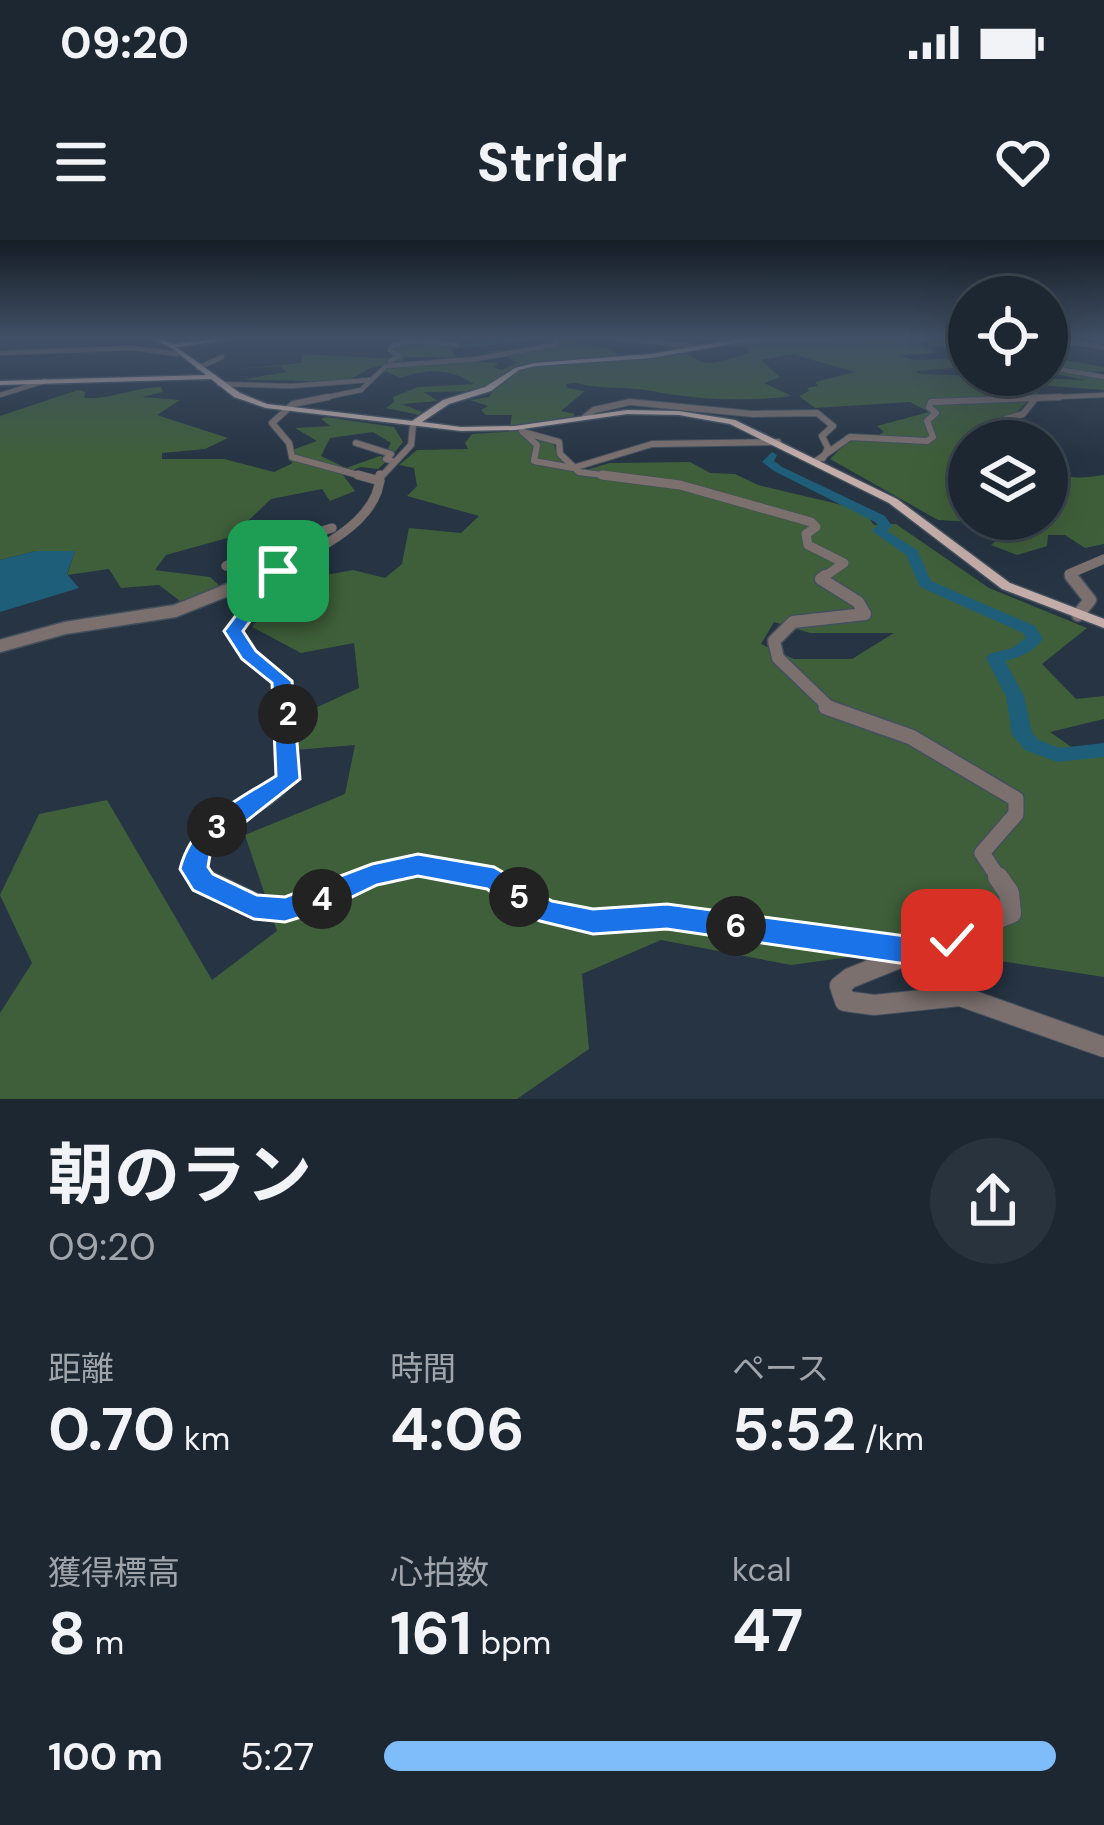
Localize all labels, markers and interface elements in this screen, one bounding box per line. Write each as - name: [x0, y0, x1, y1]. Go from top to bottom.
- text: 09:20: [60, 13, 189, 72]
- text: Stridr: [477, 127, 627, 198]
- icon: menu: [48, 129, 114, 195]
- icon: heart: [990, 129, 1056, 195]
- map controls: [948, 276, 1068, 540]
- button: locate: [948, 276, 1068, 396]
- button: layers: [948, 420, 1068, 540]
- pin: [227, 520, 329, 622]
- icon: arrive: [245, 538, 311, 604]
- pin: 2: [258, 684, 318, 744]
- text: 2: [278, 692, 298, 735]
- pin: 3: [187, 797, 247, 857]
- text: 3: [207, 805, 227, 848]
- pin: 5: [489, 867, 549, 927]
- pin: 4: [292, 869, 352, 929]
- text: 5: [509, 875, 529, 918]
- text: 4: [311, 877, 333, 920]
- pin: [901, 889, 1003, 991]
- pin: 6: [706, 896, 766, 956]
- text: 6: [726, 904, 746, 947]
- icon: check: [919, 907, 985, 973]
- text: 朝のラン: [48, 1133, 312, 1218]
- button: share: [930, 1138, 1056, 1264]
- text: 09:20: [48, 1221, 156, 1272]
- text: 距離: [48, 1347, 114, 1390]
- text: 時間: [390, 1347, 456, 1390]
- text: ペース: [732, 1347, 829, 1390]
- text: 0.70: [48, 1390, 175, 1469]
- text: 4:06: [390, 1390, 525, 1469]
- text: 5:52: [732, 1390, 856, 1469]
- text: km: [175, 1417, 230, 1460]
- text: /km: [856, 1417, 924, 1460]
- text: kcal: [732, 1548, 792, 1591]
- text: 獲得標高: [48, 1551, 180, 1594]
- text: 心拍数: [390, 1551, 489, 1594]
- text: 47: [732, 1591, 803, 1670]
- text: 8: [48, 1594, 86, 1673]
- text: 161: [390, 1594, 472, 1673]
- text: m: [86, 1621, 124, 1664]
- text: bpm: [472, 1621, 551, 1664]
- text: 100 m: [48, 1731, 163, 1782]
- text: 5:27: [240, 1731, 314, 1782]

